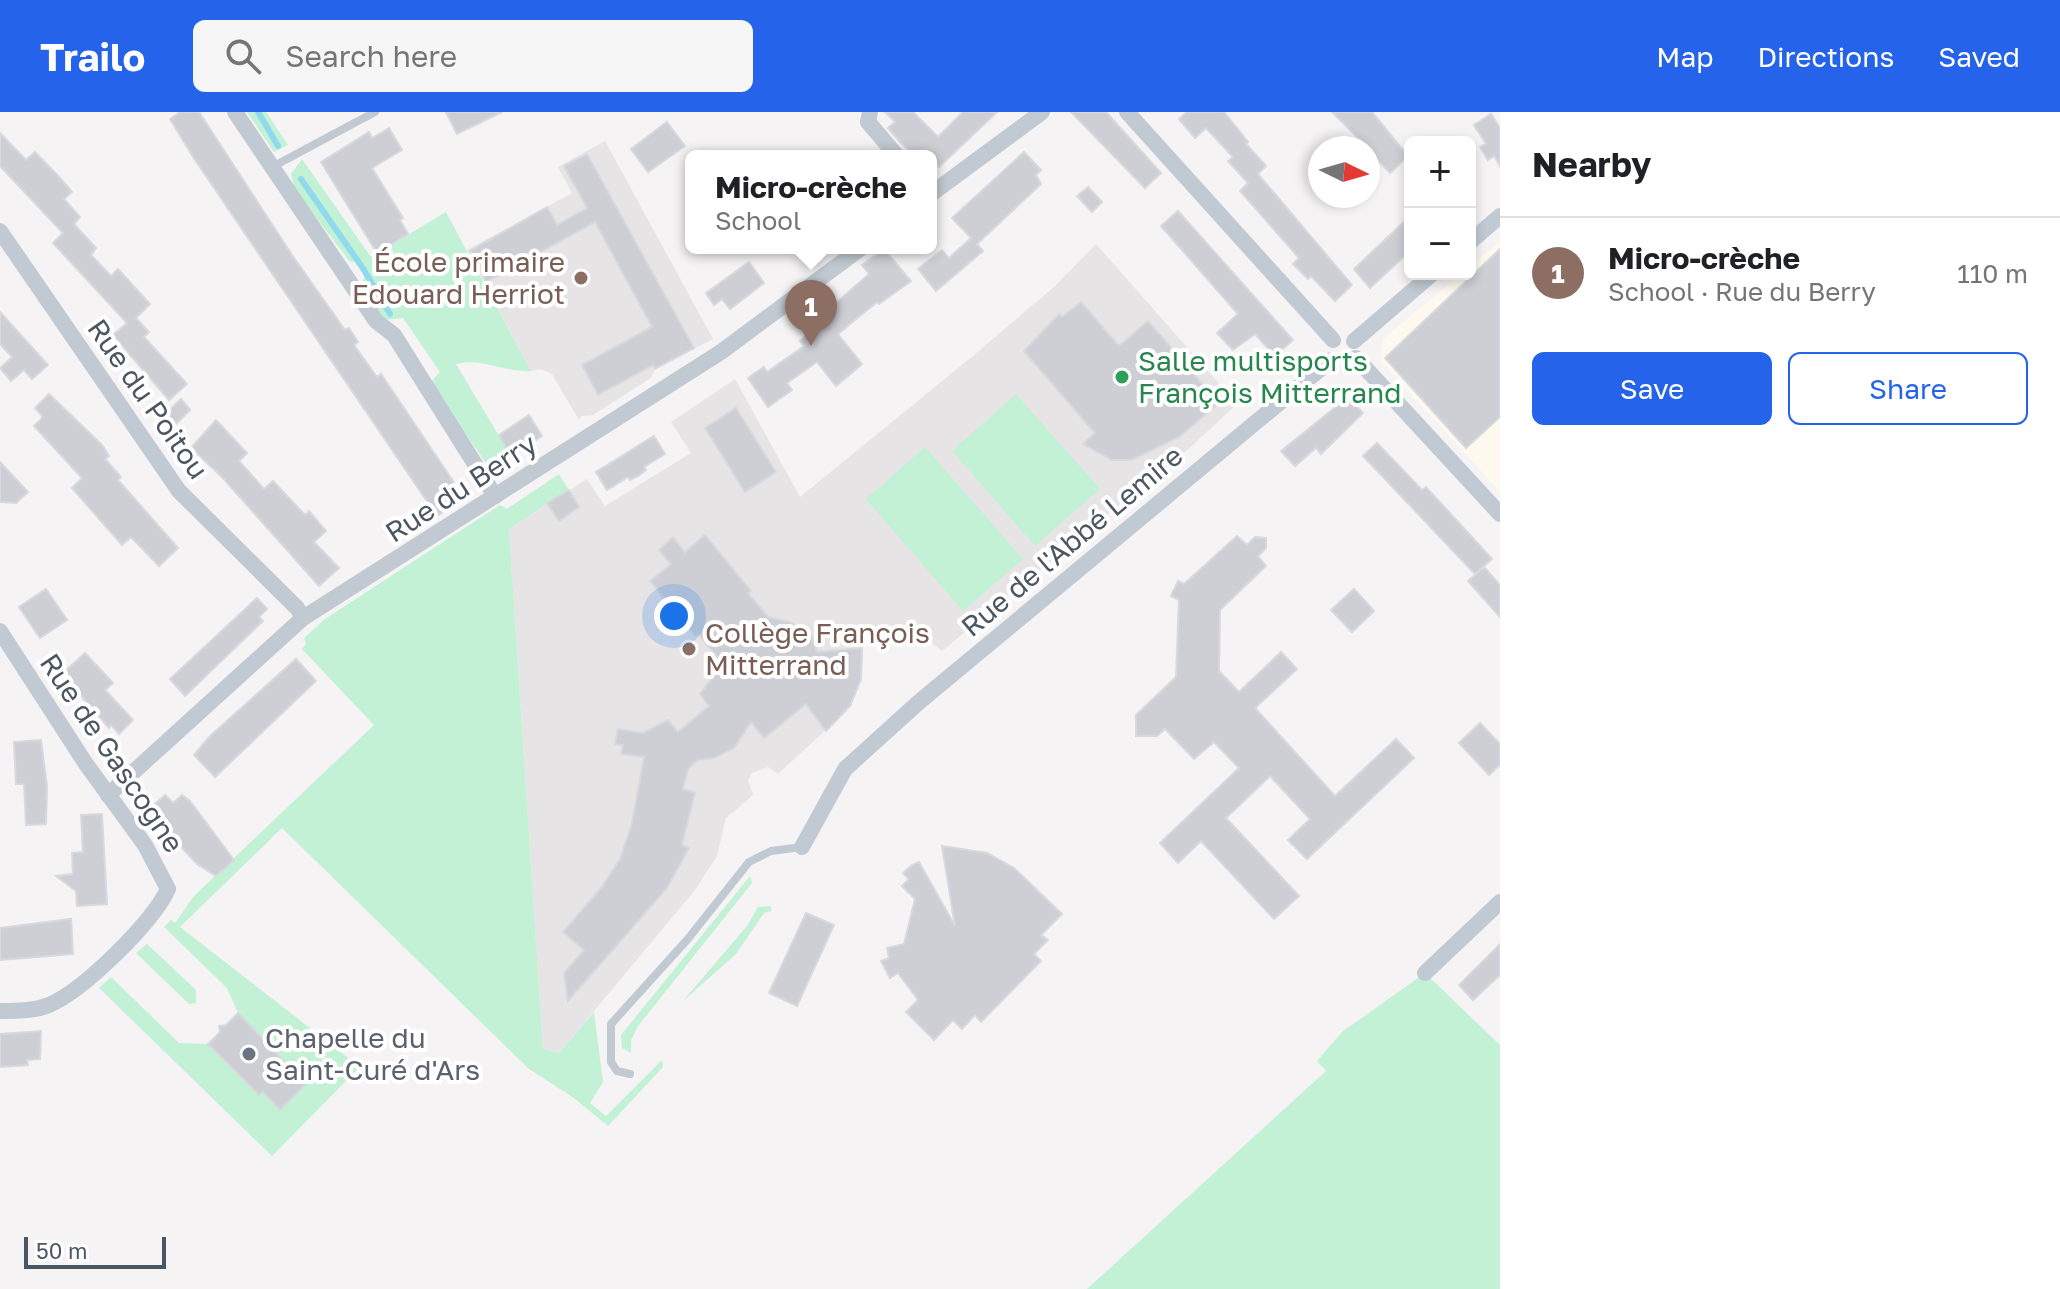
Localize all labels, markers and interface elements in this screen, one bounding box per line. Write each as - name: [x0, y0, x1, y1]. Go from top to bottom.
- search box: [193, 20, 753, 92]
- text: Trailo: [40, 34, 145, 79]
- icon: search: [221, 34, 265, 78]
- text: Search here: [285, 38, 457, 74]
- text: Map: [1656, 40, 1713, 73]
- text: Directions: [1757, 40, 1894, 73]
- text: Saved: [1938, 40, 2020, 73]
- north arrow: [1308, 136, 1380, 208]
- map controls: [1404, 136, 1476, 280]
- button: +: [1404, 136, 1476, 208]
- text: Nearby: [1532, 144, 1652, 184]
- popup: [685, 150, 937, 254]
- text: Micro-crèche: [715, 169, 907, 205]
- text: School: [715, 205, 801, 236]
- button: −: [1404, 208, 1476, 280]
- text: Micro-crèche: [1608, 240, 1800, 276]
- place label: École primaire Edouard Herriot: [352, 245, 565, 310]
- text: 1: [1551, 258, 1565, 289]
- text: 110 m: [1957, 258, 2028, 289]
- marker: École primaire Edouard Herriot: [572, 269, 590, 287]
- text: School · Rue du Berry: [1608, 276, 1876, 307]
- pin: 1: [785, 280, 837, 346]
- street label: Rue du Poitou: [81, 313, 216, 485]
- place label: Salle multisports François Mitterrand: [1138, 344, 1402, 409]
- button: Save: [1532, 352, 1772, 425]
- button: Share: [1788, 352, 2028, 425]
- marker: Salle multisports François Mitterrand: [1113, 368, 1131, 386]
- street label: Rue du Berry: [379, 426, 543, 549]
- street label: Rue de l'Abbé Lemire: [954, 438, 1189, 643]
- your location: [654, 596, 694, 636]
- place label: Collège François Mitterrand: [705, 616, 930, 681]
- marker: Collège François Mitterrand: [680, 640, 698, 658]
- street label: Rue de Gascogne: [34, 647, 191, 858]
- place label: Chapelle du Saint-Curé d'Ars: [265, 1021, 480, 1086]
- marker: Chapelle du Saint-Curé d'Ars: [240, 1045, 258, 1063]
- scale bar: [24, 1233, 166, 1269]
- text: 50 m: [36, 1237, 87, 1264]

